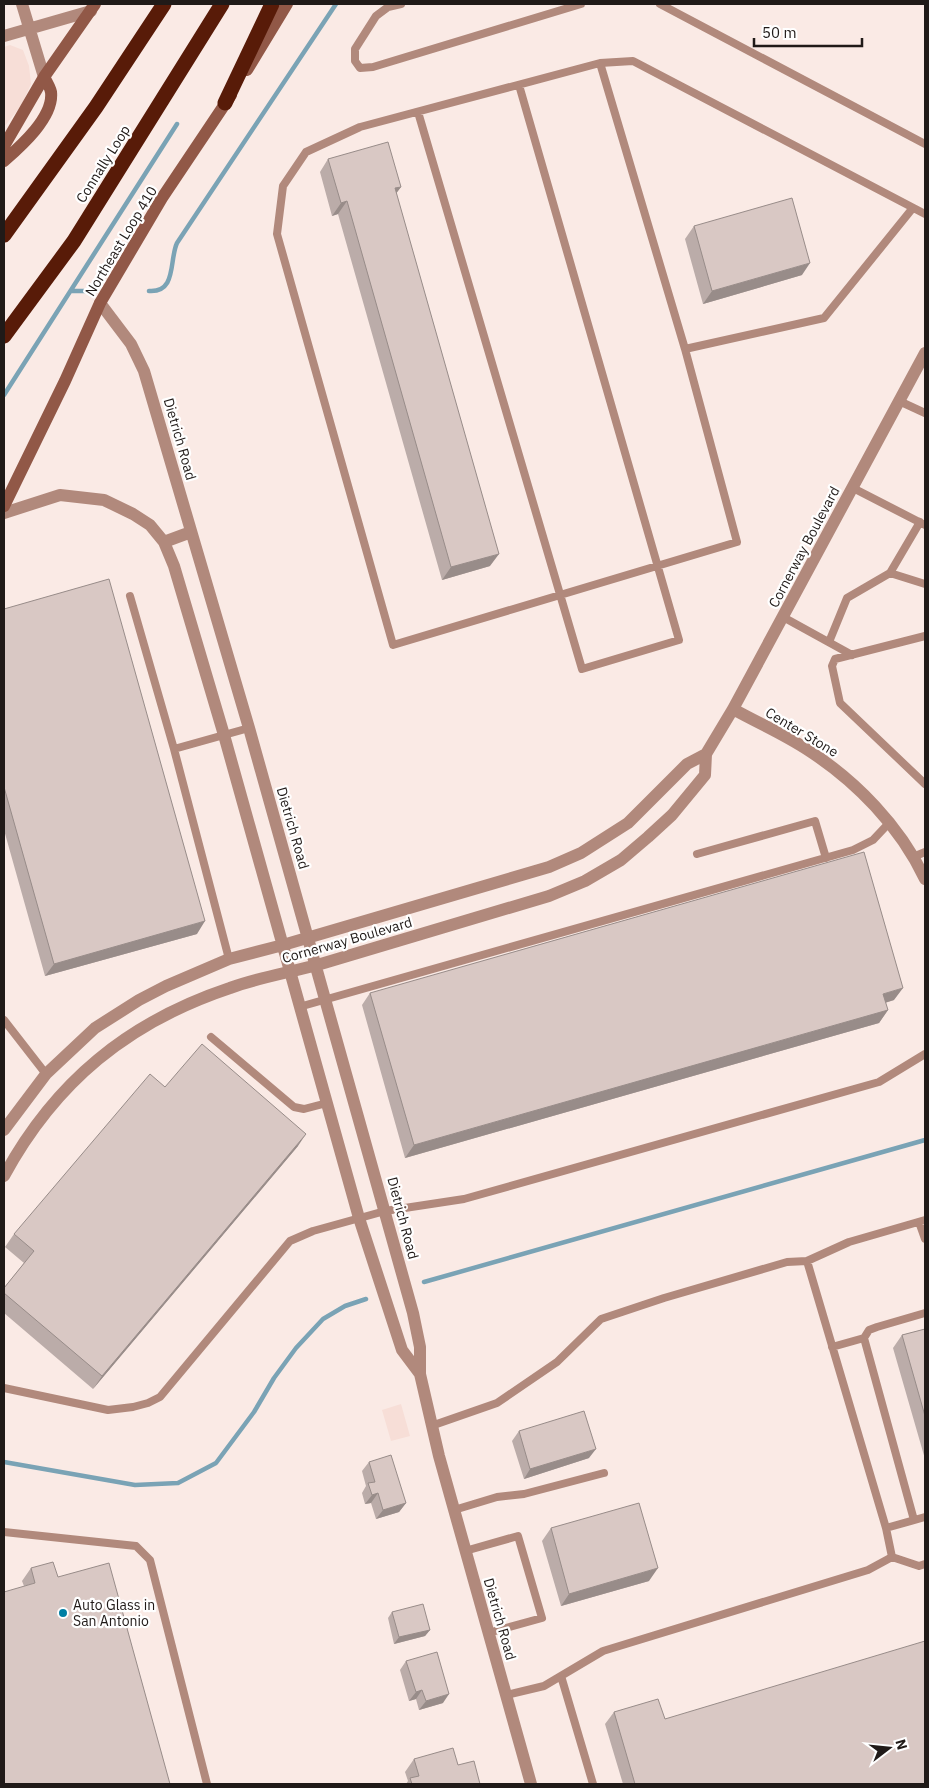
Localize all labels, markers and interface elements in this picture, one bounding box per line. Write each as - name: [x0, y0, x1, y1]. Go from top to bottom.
- scale bar: [754, 15, 862, 47]
- text: 50 m: [762, 23, 797, 42]
- street label: Connally Loop: [72, 122, 134, 206]
- street label: Northeast Loop 410: [81, 183, 161, 299]
- street label: Dietrich Road: [160, 396, 200, 482]
- street label: Cornerway Boulevard: [764, 483, 844, 611]
- street label: Center Stone: [762, 703, 842, 761]
- street label: Dietrich Road: [273, 785, 313, 871]
- street label: Cornerway Boulevard: [280, 913, 414, 967]
- street label: Dietrich Road: [383, 1175, 423, 1261]
- street label: Dietrich Road: [480, 1576, 520, 1662]
- place label: Auto Glass in San Antonio: [73, 1596, 155, 1630]
- marker: Auto Glass in San Antonio: [57, 1607, 69, 1619]
- north arrow: [864, 1723, 914, 1773]
- text: N: [891, 1737, 912, 1752]

